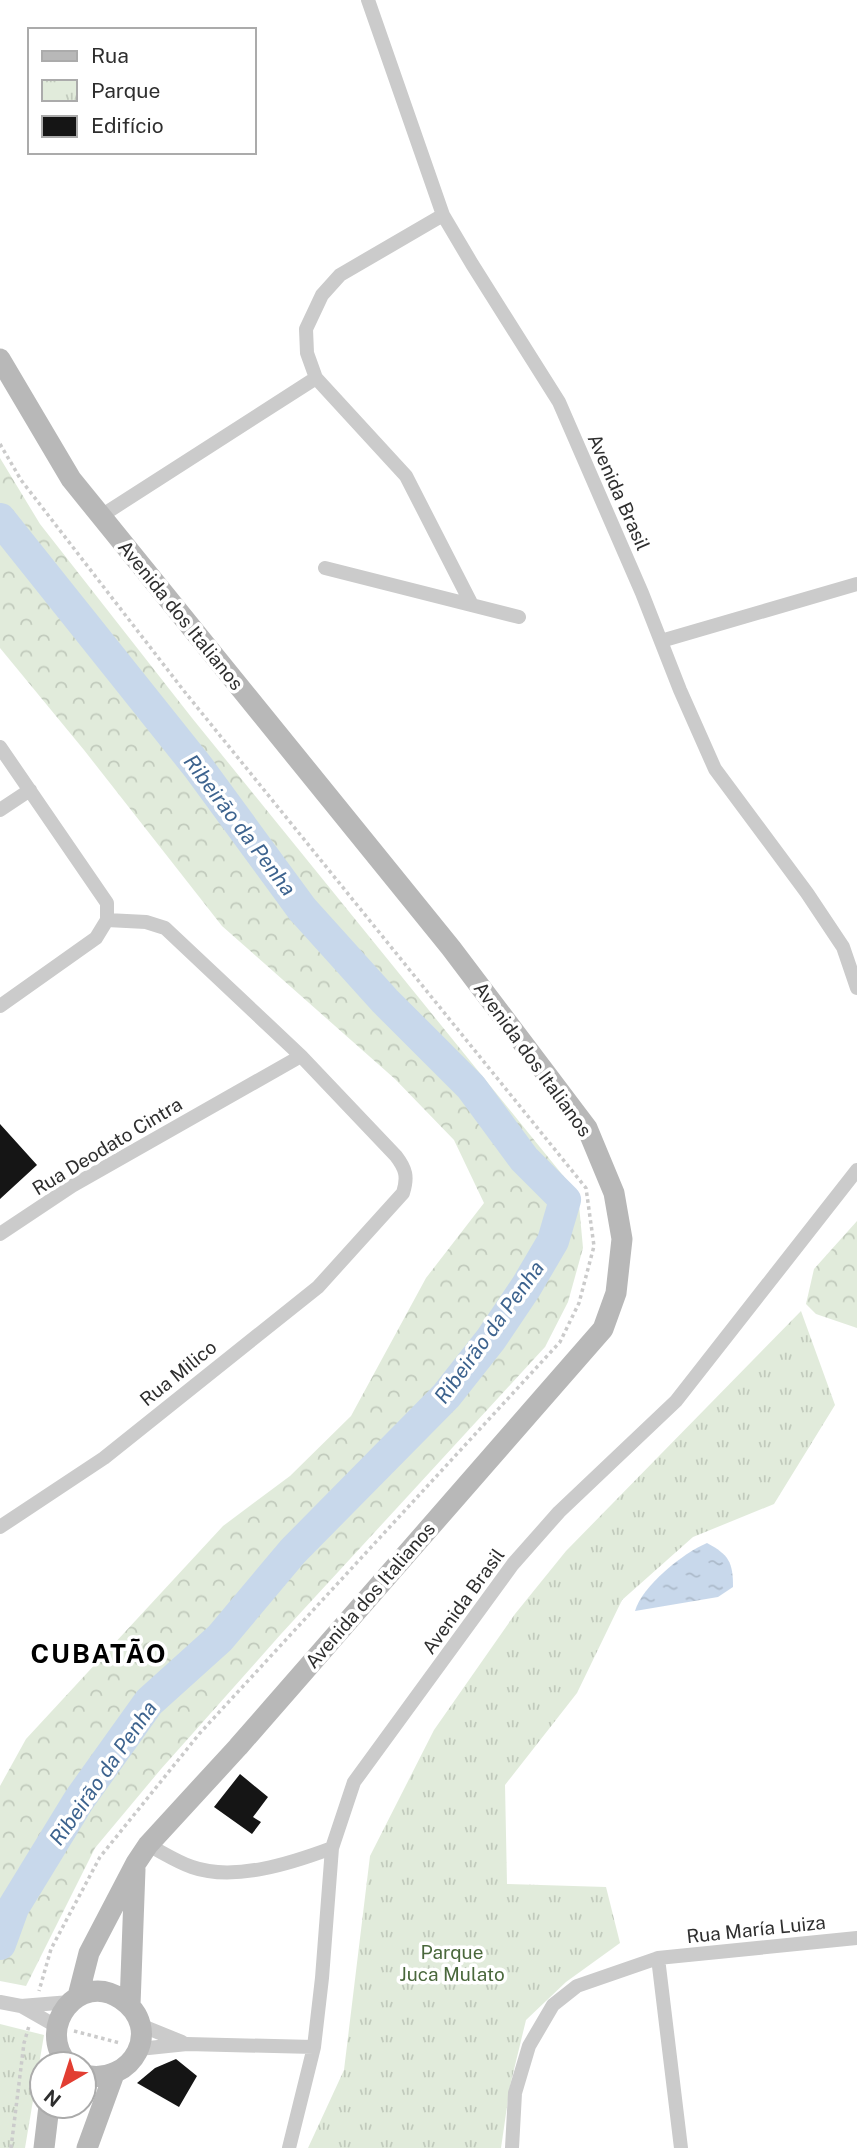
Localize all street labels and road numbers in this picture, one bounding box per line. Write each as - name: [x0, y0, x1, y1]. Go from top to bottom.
- street label: Avenida Brasil: [584, 430, 654, 554]
- street label: Avenida dos Italianos: [114, 536, 248, 694]
- street label: Avenida dos Italianos: [469, 977, 597, 1141]
- street label: Rua Deodato Cintra: [28, 1093, 186, 1199]
- street label: Rua Milico: [135, 1336, 221, 1410]
- street label: Avenida dos Italianos: [301, 1518, 439, 1672]
- street label: Avenida Brasil: [417, 1544, 509, 1658]
- street label: Rua María Luiza: [685, 1911, 827, 1947]

